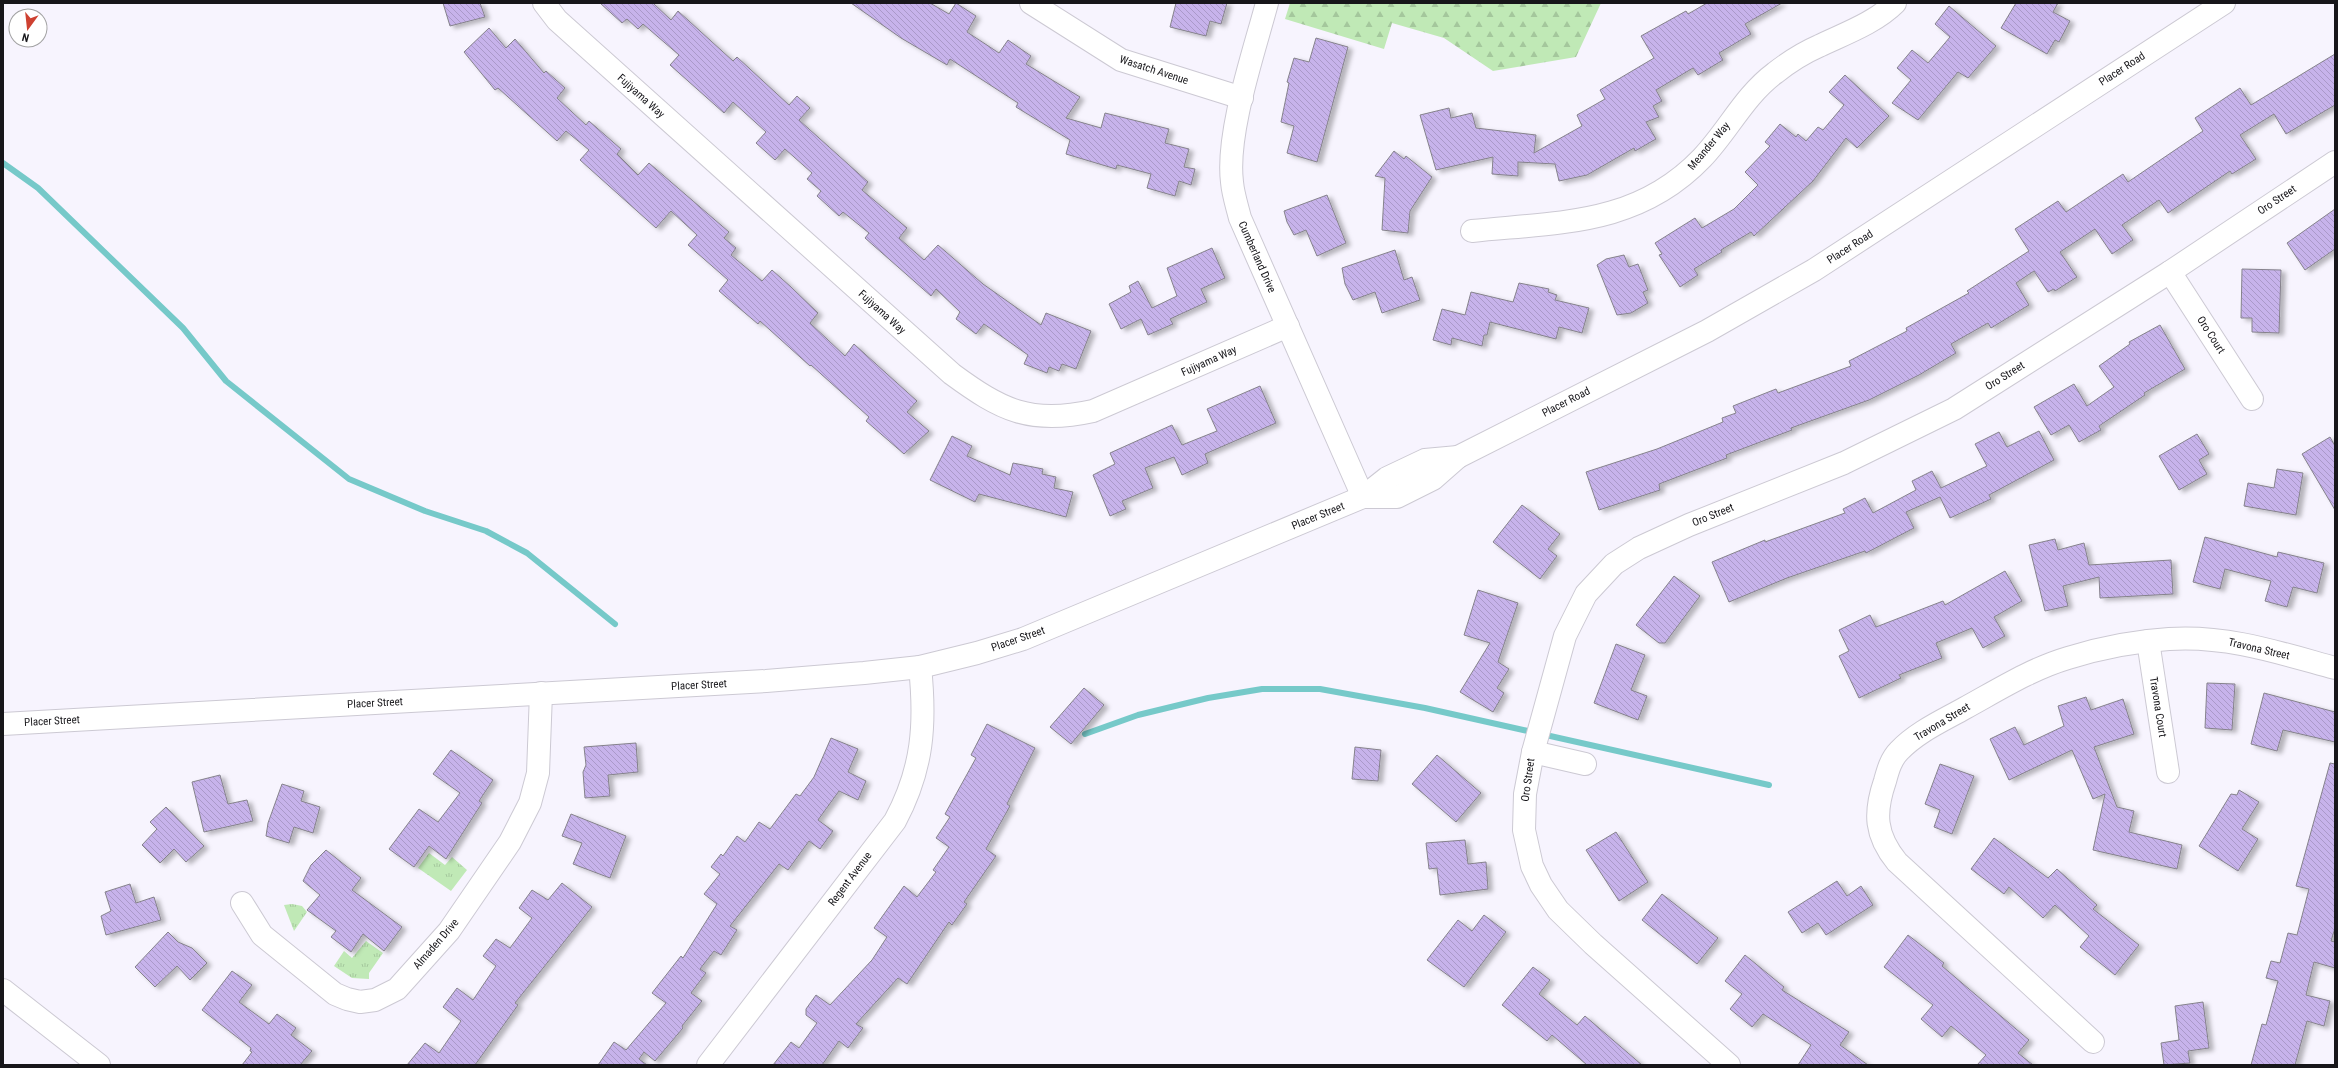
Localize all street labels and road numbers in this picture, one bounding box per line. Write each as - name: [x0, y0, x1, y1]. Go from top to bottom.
- street label: Placer Road: [2097, 49, 2147, 89]
- street label: Wasatch Avenue: [1118, 53, 1190, 87]
- street label: Fujiyama Way: [615, 71, 668, 121]
- street label: Meander Way: [1685, 119, 1733, 173]
- street label: Oro Street: [2255, 182, 2299, 218]
- street label: Cumberland Drive: [1235, 219, 1279, 295]
- street label: Placer Road: [1825, 227, 1875, 267]
- street label: Fujiyama Way: [856, 287, 909, 337]
- street label: Oro Court: [2194, 314, 2228, 356]
- street label: Fujiyama Way: [1179, 343, 1239, 379]
- street label: Oro Street: [1983, 359, 2027, 393]
- street label: Placer Road: [1540, 384, 1592, 420]
- street label: Placer Street: [1290, 500, 1346, 532]
- street label: Oro Street: [1690, 501, 1736, 529]
- street label: Placer Street: [990, 624, 1046, 654]
- street label: Travona Street: [2227, 636, 2291, 662]
- street label: Travona Court: [2147, 676, 2169, 738]
- street label: Placer Street: [671, 677, 727, 693]
- street label: Placer Street: [347, 695, 403, 711]
- street label: Travona Street: [1912, 700, 1972, 744]
- street label: Placer Street: [24, 713, 80, 729]
- street label: Oro Street: [1519, 757, 1537, 803]
- street label: Regent Avenue: [825, 849, 875, 909]
- street label: Almaden Drive: [410, 916, 462, 972]

